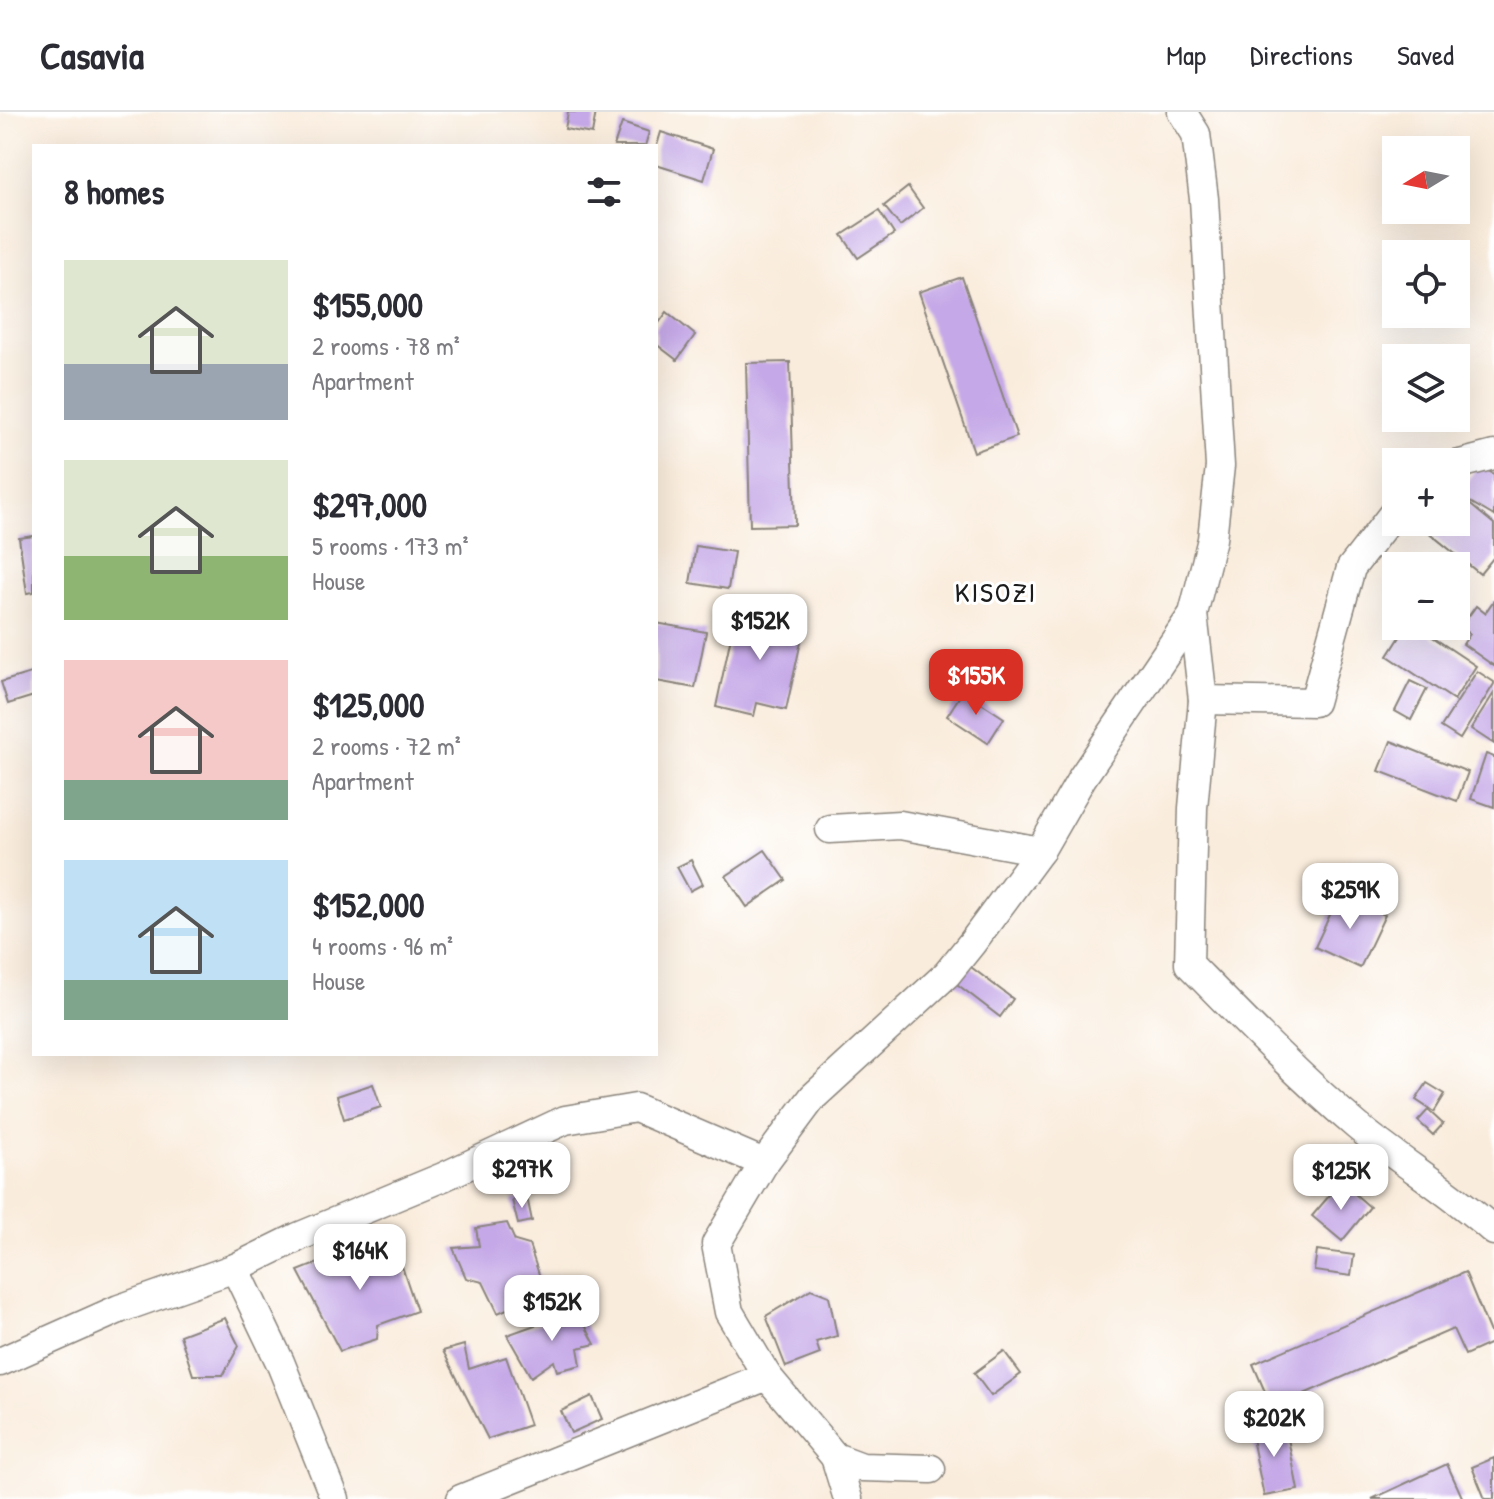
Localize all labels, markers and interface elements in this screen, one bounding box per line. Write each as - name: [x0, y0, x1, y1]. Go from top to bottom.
- text: Casavia: [40, 29, 144, 81]
- text: Map: [1166, 36, 1206, 74]
- text: Directions: [1250, 36, 1353, 74]
- text: Saved: [1397, 36, 1454, 74]
- north arrow: [1382, 136, 1470, 224]
- map controls: [1382, 136, 1470, 640]
- text: 8 homes: [64, 169, 164, 215]
- icon: filters: [582, 170, 626, 214]
- button: locate: [1382, 240, 1470, 328]
- text: $155,000: [312, 282, 423, 328]
- icon: home: [128, 292, 224, 388]
- text: 2 rooms · 78 m²: [312, 328, 460, 363]
- button: layers: [1382, 344, 1470, 432]
- text: Apartment: [312, 363, 414, 398]
- button: +: [1382, 448, 1470, 536]
- text: $297,000: [312, 482, 427, 528]
- icon: home: [128, 492, 224, 588]
- text: 5 rooms · 173 m²: [312, 528, 468, 563]
- button: −: [1382, 552, 1470, 640]
- text: House: [312, 563, 365, 598]
- district label: KISOZI: [955, 573, 1037, 611]
- pin: $152K: [704, 594, 816, 662]
- text: $152K: [730, 602, 790, 637]
- pin: $155K: [920, 649, 1032, 717]
- text: $155K: [947, 657, 1005, 692]
- text: $125,000: [312, 682, 424, 728]
- icon: home: [128, 692, 224, 788]
- text: 2 rooms · 72 m²: [312, 728, 461, 763]
- text: Apartment: [312, 763, 414, 798]
- pin: $259K: [1294, 863, 1406, 931]
- text: $259K: [1320, 871, 1380, 906]
- text: $152,000: [312, 882, 424, 928]
- icon: home: [128, 892, 224, 988]
- text: 4 rooms · 96 m²: [312, 928, 453, 963]
- text: House: [312, 963, 365, 998]
- pin: $297K: [466, 1142, 578, 1210]
- pin: $125K: [1285, 1144, 1397, 1212]
- text: $297K: [491, 1150, 553, 1185]
- text: $125K: [1311, 1152, 1371, 1187]
- pin: $164K: [304, 1224, 416, 1292]
- text: $164K: [332, 1232, 388, 1267]
- pin: $152K: [496, 1275, 608, 1343]
- text: $152K: [522, 1283, 582, 1318]
- pin: $202K: [1218, 1391, 1330, 1459]
- text: $202K: [1243, 1399, 1305, 1434]

